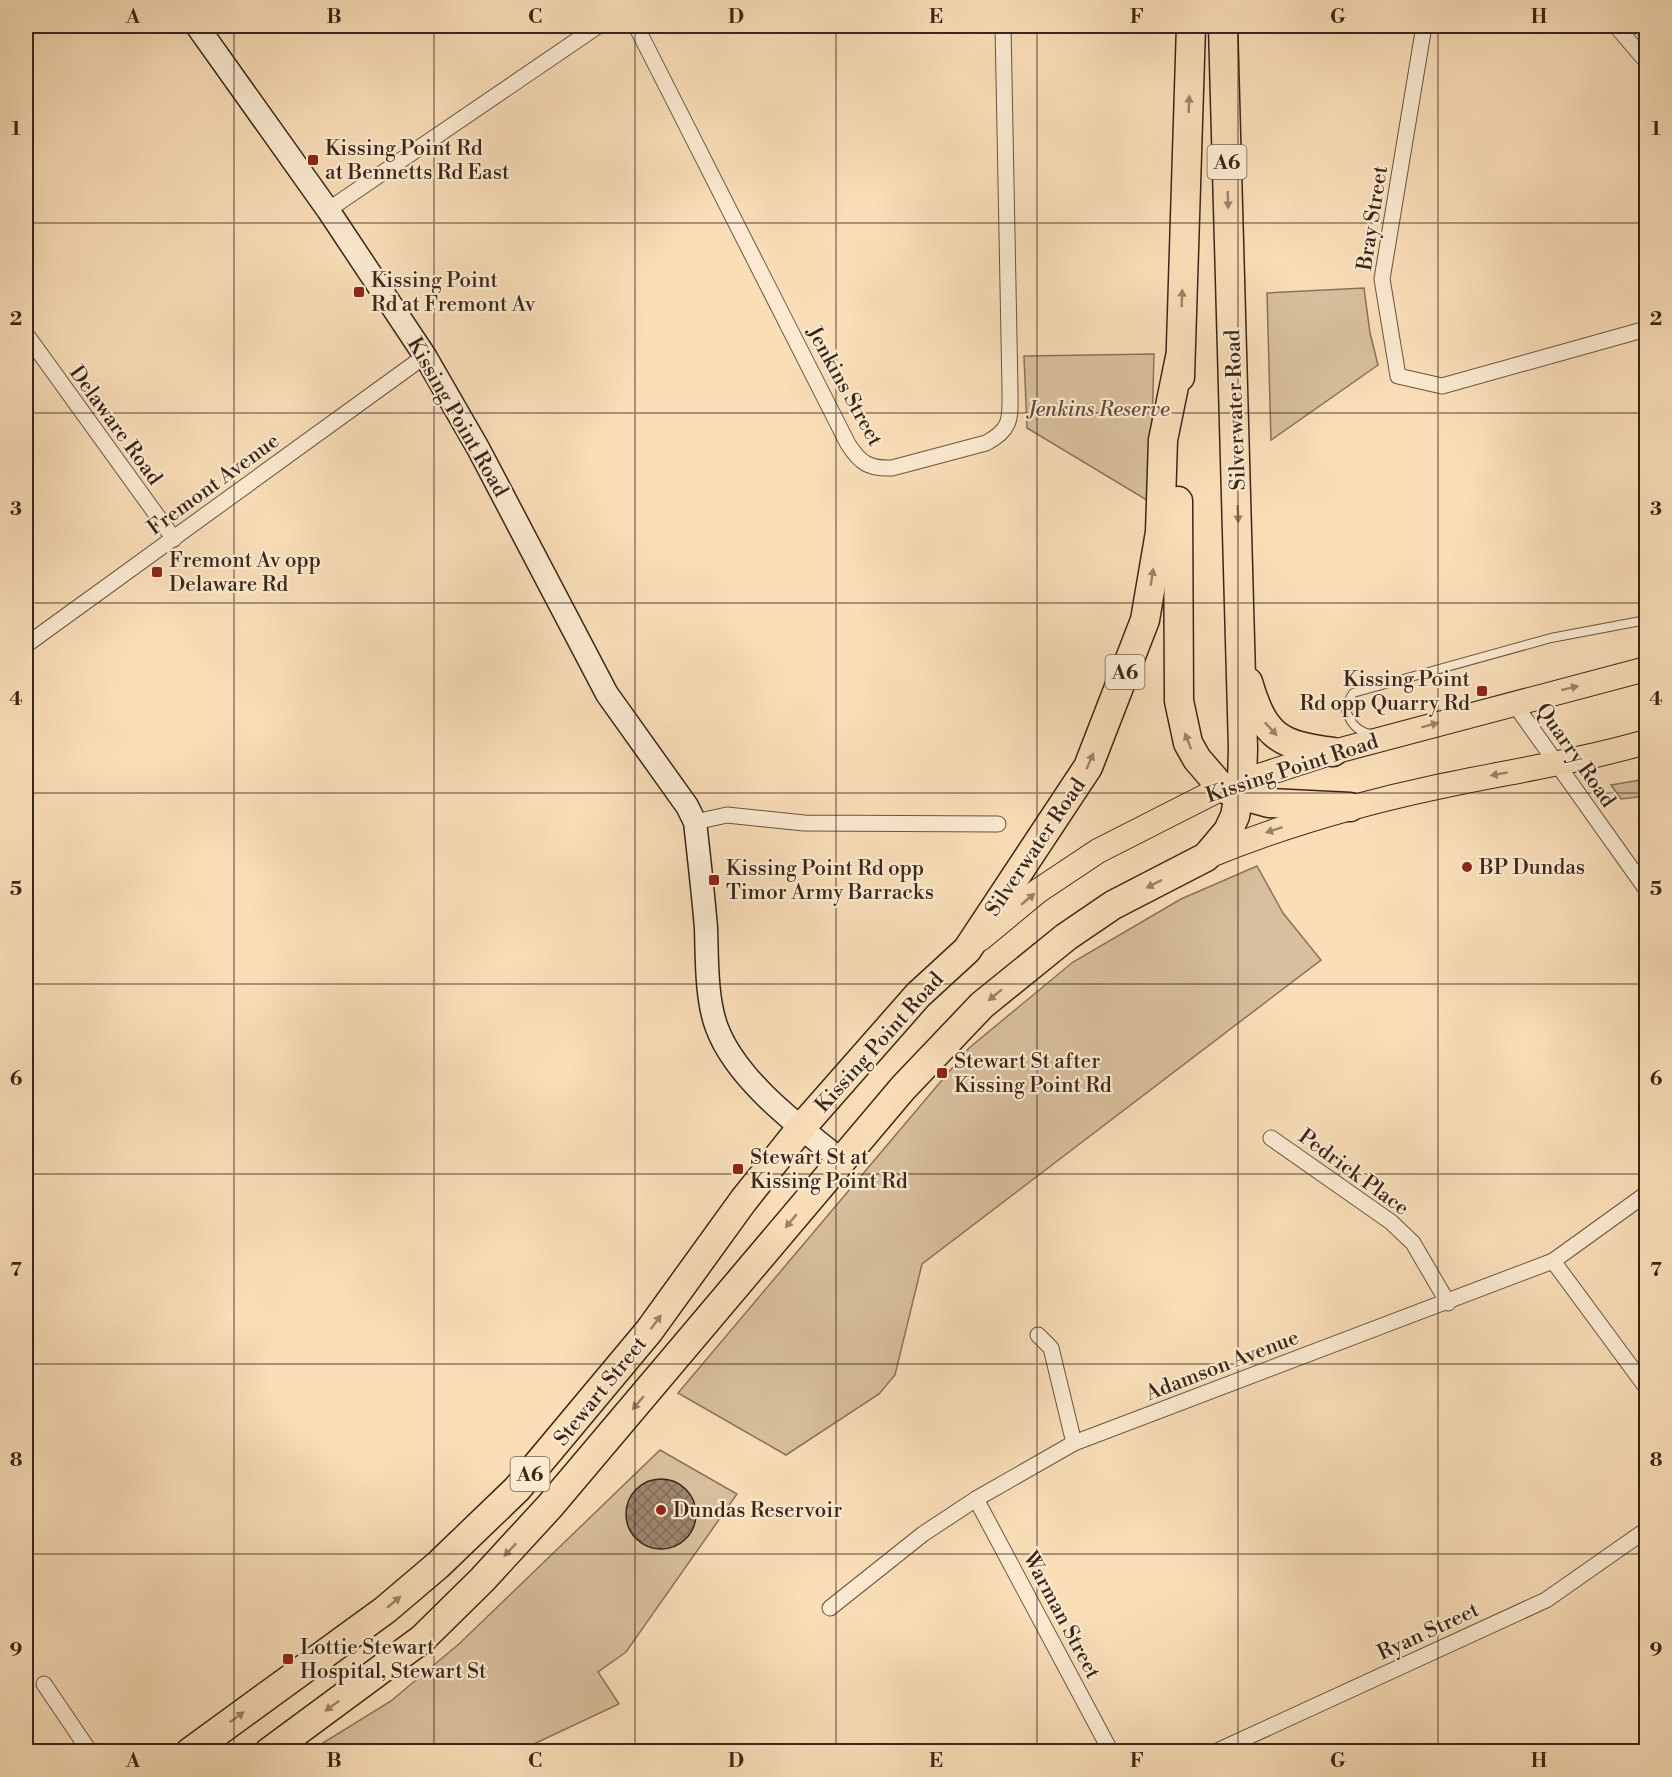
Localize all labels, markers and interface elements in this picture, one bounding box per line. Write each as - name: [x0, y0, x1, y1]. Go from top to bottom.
- text: A: [125, 5, 141, 30]
- text: B: [326, 5, 342, 30]
- text: C: [528, 5, 542, 30]
- text: D: [728, 5, 744, 30]
- text: E: [929, 5, 943, 30]
- text: F: [1130, 5, 1144, 30]
- text: G: [1330, 5, 1346, 30]
- text: H: [1531, 5, 1548, 30]
- one-way arrow: [1184, 94, 1194, 113]
- text: 1: [11, 117, 21, 142]
- text: 1: [1651, 117, 1661, 142]
- place label: Kissing Point Rd at Bennetts Rd East: [325, 136, 510, 186]
- road number: A6: [1208, 145, 1246, 179]
- marker: Kissing Point Rd at Bennetts Rd East: [306, 153, 320, 167]
- street label: Bray Street: [1352, 163, 1394, 273]
- one-way arrow: [1223, 191, 1233, 210]
- place label: Kissing Point Rd at Fremont Av: [371, 268, 536, 318]
- marker: Kissing Point Rd at Fremont Av: [352, 285, 366, 299]
- one-way arrow: [1178, 289, 1187, 308]
- text: 2: [10, 307, 22, 332]
- text: 2: [1650, 307, 1662, 332]
- street label: Jenkins Street: [800, 321, 888, 451]
- street label: Silverwater Road: [1220, 329, 1252, 491]
- street label: Kissing Point Road: [401, 333, 513, 502]
- street label: Delaware Road: [63, 361, 167, 490]
- park label: Jenkins Reserve: [1026, 397, 1170, 423]
- street label: Fremont Avenue: [143, 428, 285, 541]
- text: 3: [10, 497, 22, 522]
- text: 3: [1650, 497, 1662, 522]
- one-way arrow: [1233, 504, 1242, 523]
- place label: Fremont Av opp Delaware Rd: [169, 548, 321, 598]
- marker: Fremont Av opp Delaware Rd: [150, 565, 164, 579]
- one-way arrow: [1148, 567, 1157, 586]
- road number: A6: [1106, 655, 1144, 689]
- place label: Kissing Point Rd opp Quarry Rd: [1300, 667, 1471, 717]
- one-way arrow: [1561, 683, 1579, 693]
- marker: Kissing Point Rd opp Quarry Rd: [1475, 684, 1489, 698]
- text: 4: [9, 687, 23, 712]
- text: 4: [1649, 687, 1663, 712]
- street label: Quarry Road: [1530, 698, 1621, 813]
- one-way arrow: [1421, 720, 1439, 730]
- one-way arrow: [1264, 721, 1277, 736]
- street label: Kissing Point Road: [1203, 729, 1382, 809]
- one-way arrow: [1183, 731, 1193, 749]
- one-way arrow: [1085, 751, 1095, 769]
- one-way arrow: [1489, 770, 1508, 779]
- street label: Silverwater Road: [980, 773, 1092, 922]
- one-way arrow: [1265, 826, 1283, 835]
- place label: BP Dundas: [1478, 855, 1585, 881]
- place label: Kissing Point Rd opp Timor Army Barracks: [726, 856, 934, 906]
- marker: BP Dundas: [1460, 860, 1474, 874]
- marker: Kissing Point Rd opp Timor Army Barracks: [707, 873, 721, 887]
- text: 5: [10, 877, 22, 902]
- text: 5: [1650, 877, 1662, 902]
- one-way arrow: [1145, 879, 1162, 889]
- one-way arrow: [1020, 893, 1036, 906]
- street label: Kissing Point Road: [810, 967, 950, 1118]
- one-way arrow: [987, 988, 1002, 1001]
- place label: Stewart St after Kissing Point Rd: [954, 1049, 1112, 1099]
- marker: Stewart St after Kissing Point Rd: [935, 1066, 949, 1080]
- text: 6: [10, 1067, 23, 1092]
- text: 6: [1650, 1067, 1663, 1092]
- street label: Pedrick Place: [1293, 1124, 1414, 1222]
- place label: Stewart St at Kissing Point Rd: [750, 1145, 908, 1195]
- marker: Stewart St at Kissing Point Rd: [731, 1162, 745, 1176]
- one-way arrow: [784, 1213, 797, 1229]
- text: 7: [10, 1258, 22, 1283]
- text: 7: [1650, 1258, 1662, 1283]
- one-way arrow: [650, 1314, 662, 1330]
- street label: Adamson Avenue: [1141, 1325, 1303, 1407]
- street label: Stewart Street: [549, 1331, 653, 1452]
- one-way arrow: [631, 1395, 644, 1411]
- text: 8: [10, 1448, 23, 1473]
- text: 8: [1650, 1448, 1663, 1473]
- road number: A6: [510, 1457, 550, 1491]
- place label: Dundas Reservoir: [673, 1498, 842, 1524]
- marker: Dundas Reservoir: [654, 1503, 668, 1517]
- one-way arrow: [504, 1542, 517, 1557]
- street label: Warman Street: [1016, 1546, 1106, 1684]
- one-way arrow: [386, 1595, 402, 1608]
- street label: Ryan Street: [1374, 1597, 1484, 1667]
- place label: Lottie Stewart Hospital, Stewart St: [300, 1635, 487, 1685]
- text: 9: [10, 1638, 22, 1663]
- text: 9: [1650, 1638, 1662, 1663]
- marker: Lottie Stewart Hospital, Stewart St: [281, 1652, 295, 1666]
- one-way arrow: [325, 1699, 340, 1711]
- one-way arrow: [229, 1711, 245, 1723]
- text: A: [125, 1749, 141, 1774]
- text: B: [326, 1749, 342, 1774]
- text: C: [528, 1749, 542, 1774]
- text: D: [728, 1749, 744, 1774]
- text: E: [929, 1749, 943, 1774]
- text: F: [1130, 1749, 1144, 1774]
- text: G: [1330, 1749, 1346, 1774]
- text: H: [1531, 1749, 1548, 1774]

